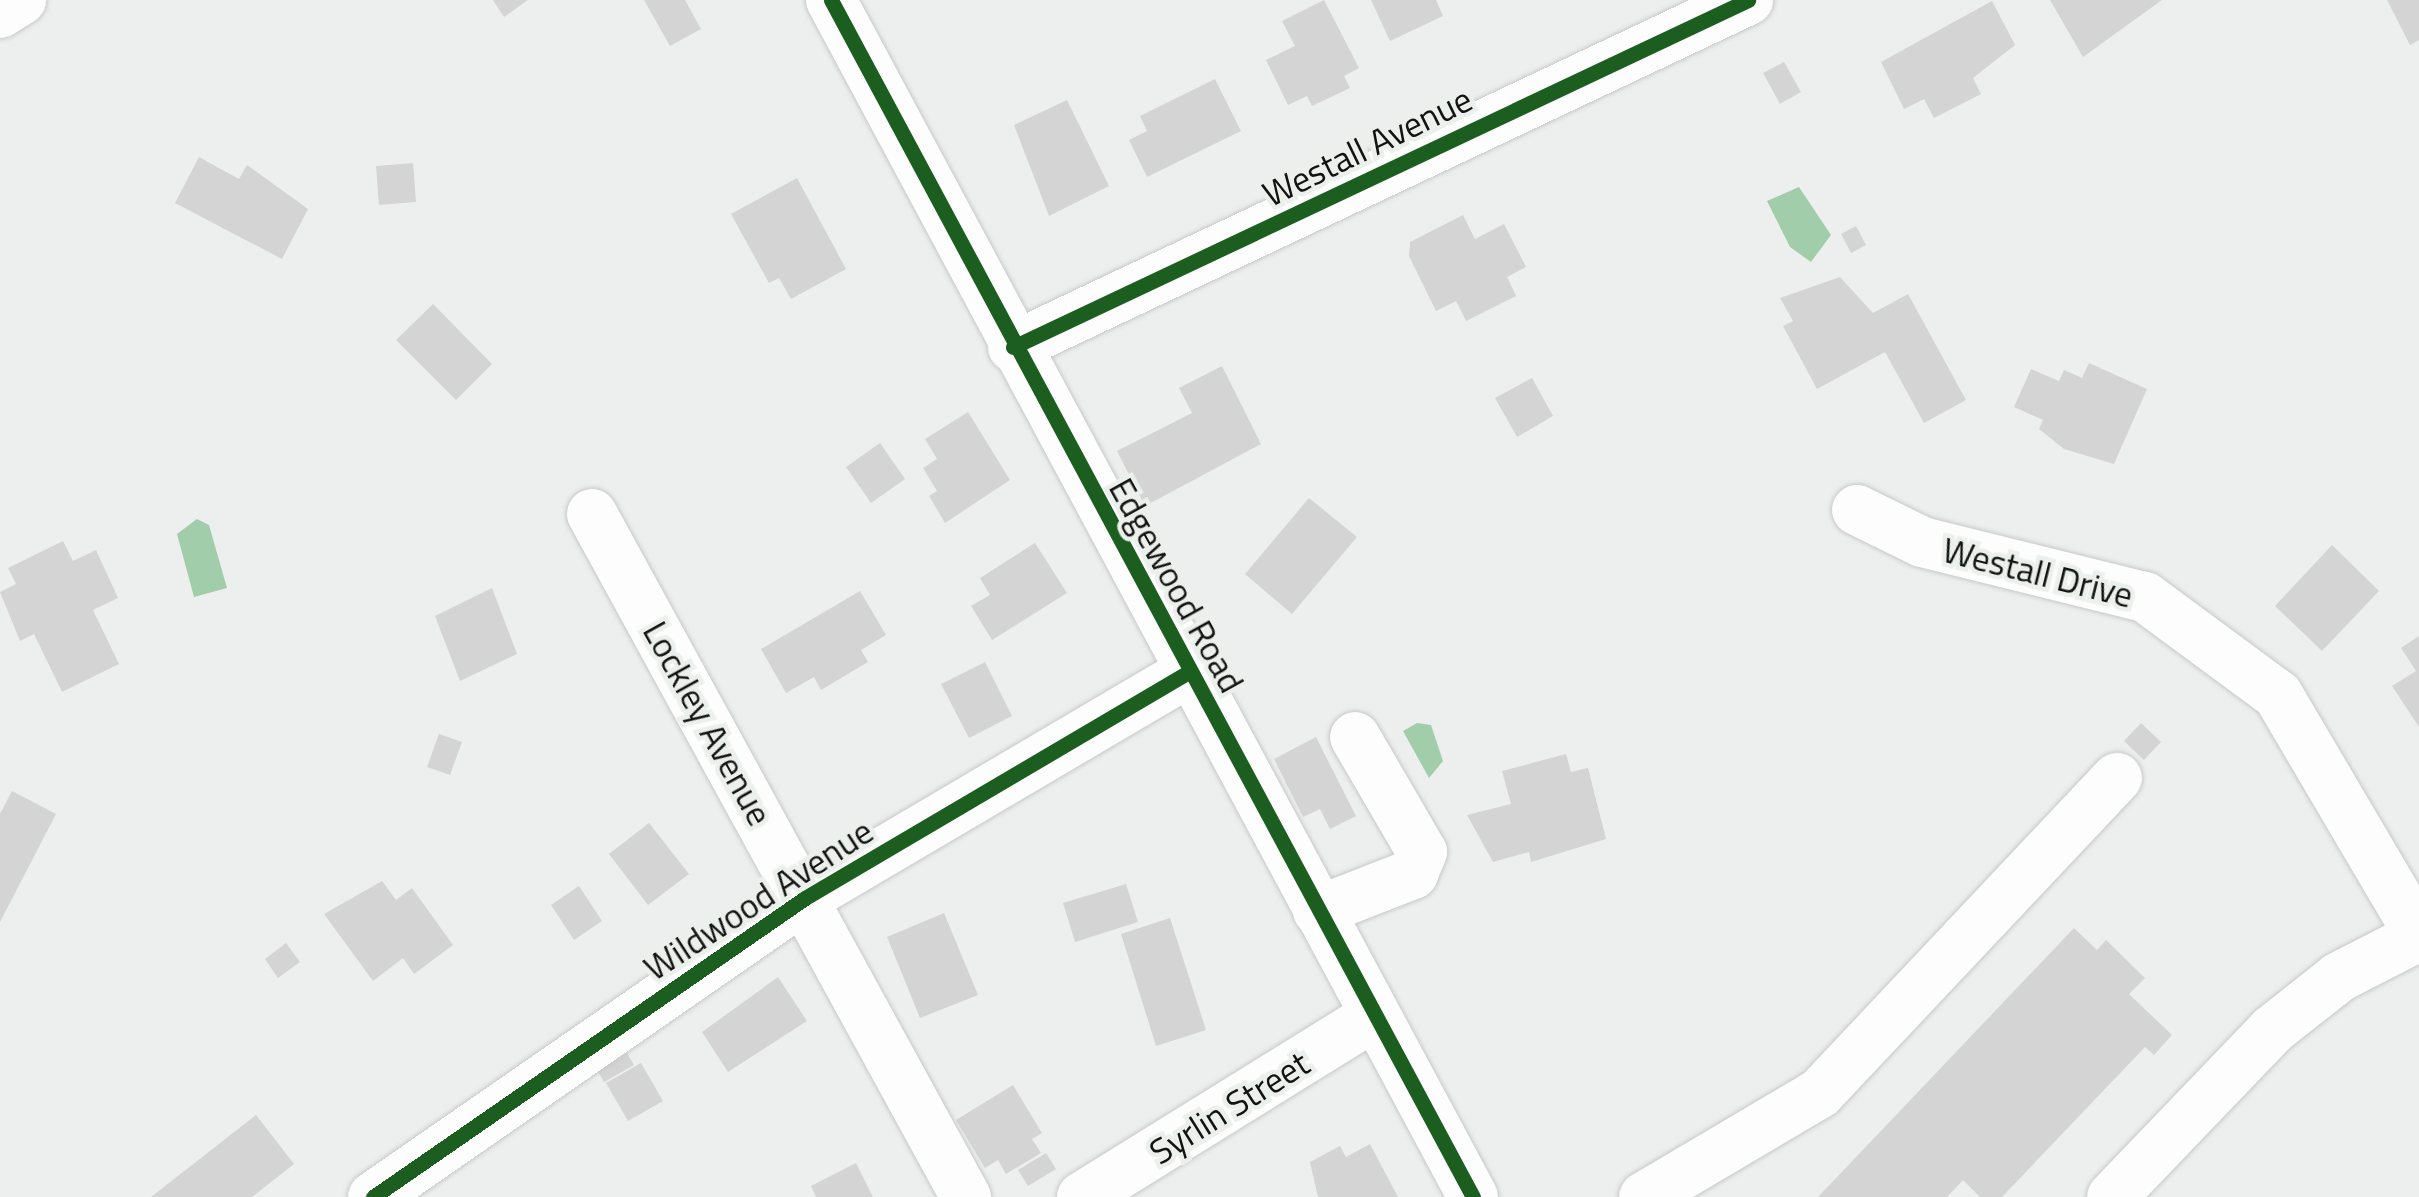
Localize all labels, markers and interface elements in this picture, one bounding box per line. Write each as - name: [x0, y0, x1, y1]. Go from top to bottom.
- street label: Westall Avenue: [1256, 77, 1478, 215]
- street label: Edgewood Road: [1101, 471, 1253, 699]
- street label: Westall Drive: [1939, 528, 2137, 616]
- street label: Lockley Avenue: [635, 614, 781, 832]
- street label: Wildwood Avenue: [636, 809, 880, 989]
- street label: Syrlin Street: [1142, 1041, 1316, 1173]

